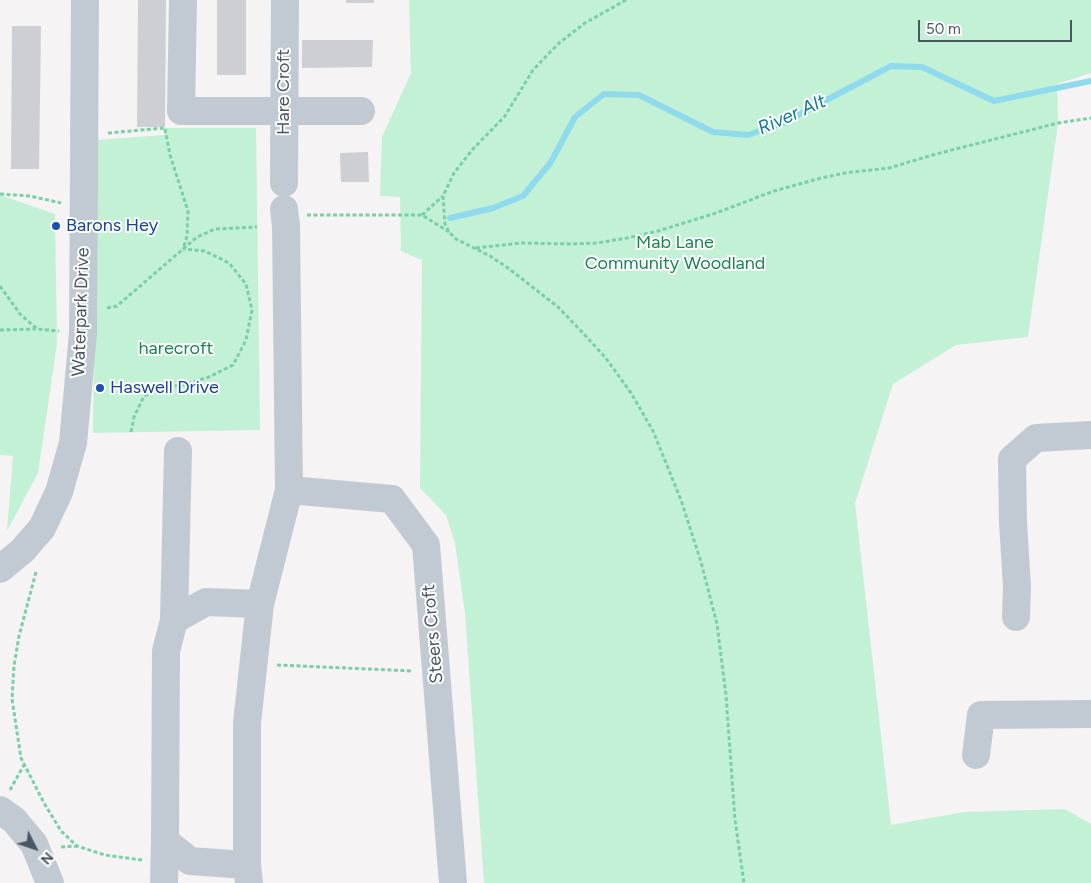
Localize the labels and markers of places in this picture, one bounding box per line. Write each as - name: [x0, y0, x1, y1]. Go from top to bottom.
- place label: Barons Hey: [66, 215, 158, 237]
- marker: Barons Hey: [50, 220, 62, 232]
- place label: Haswell Drive: [110, 377, 219, 399]
- marker: Haswell Drive: [94, 382, 106, 394]

